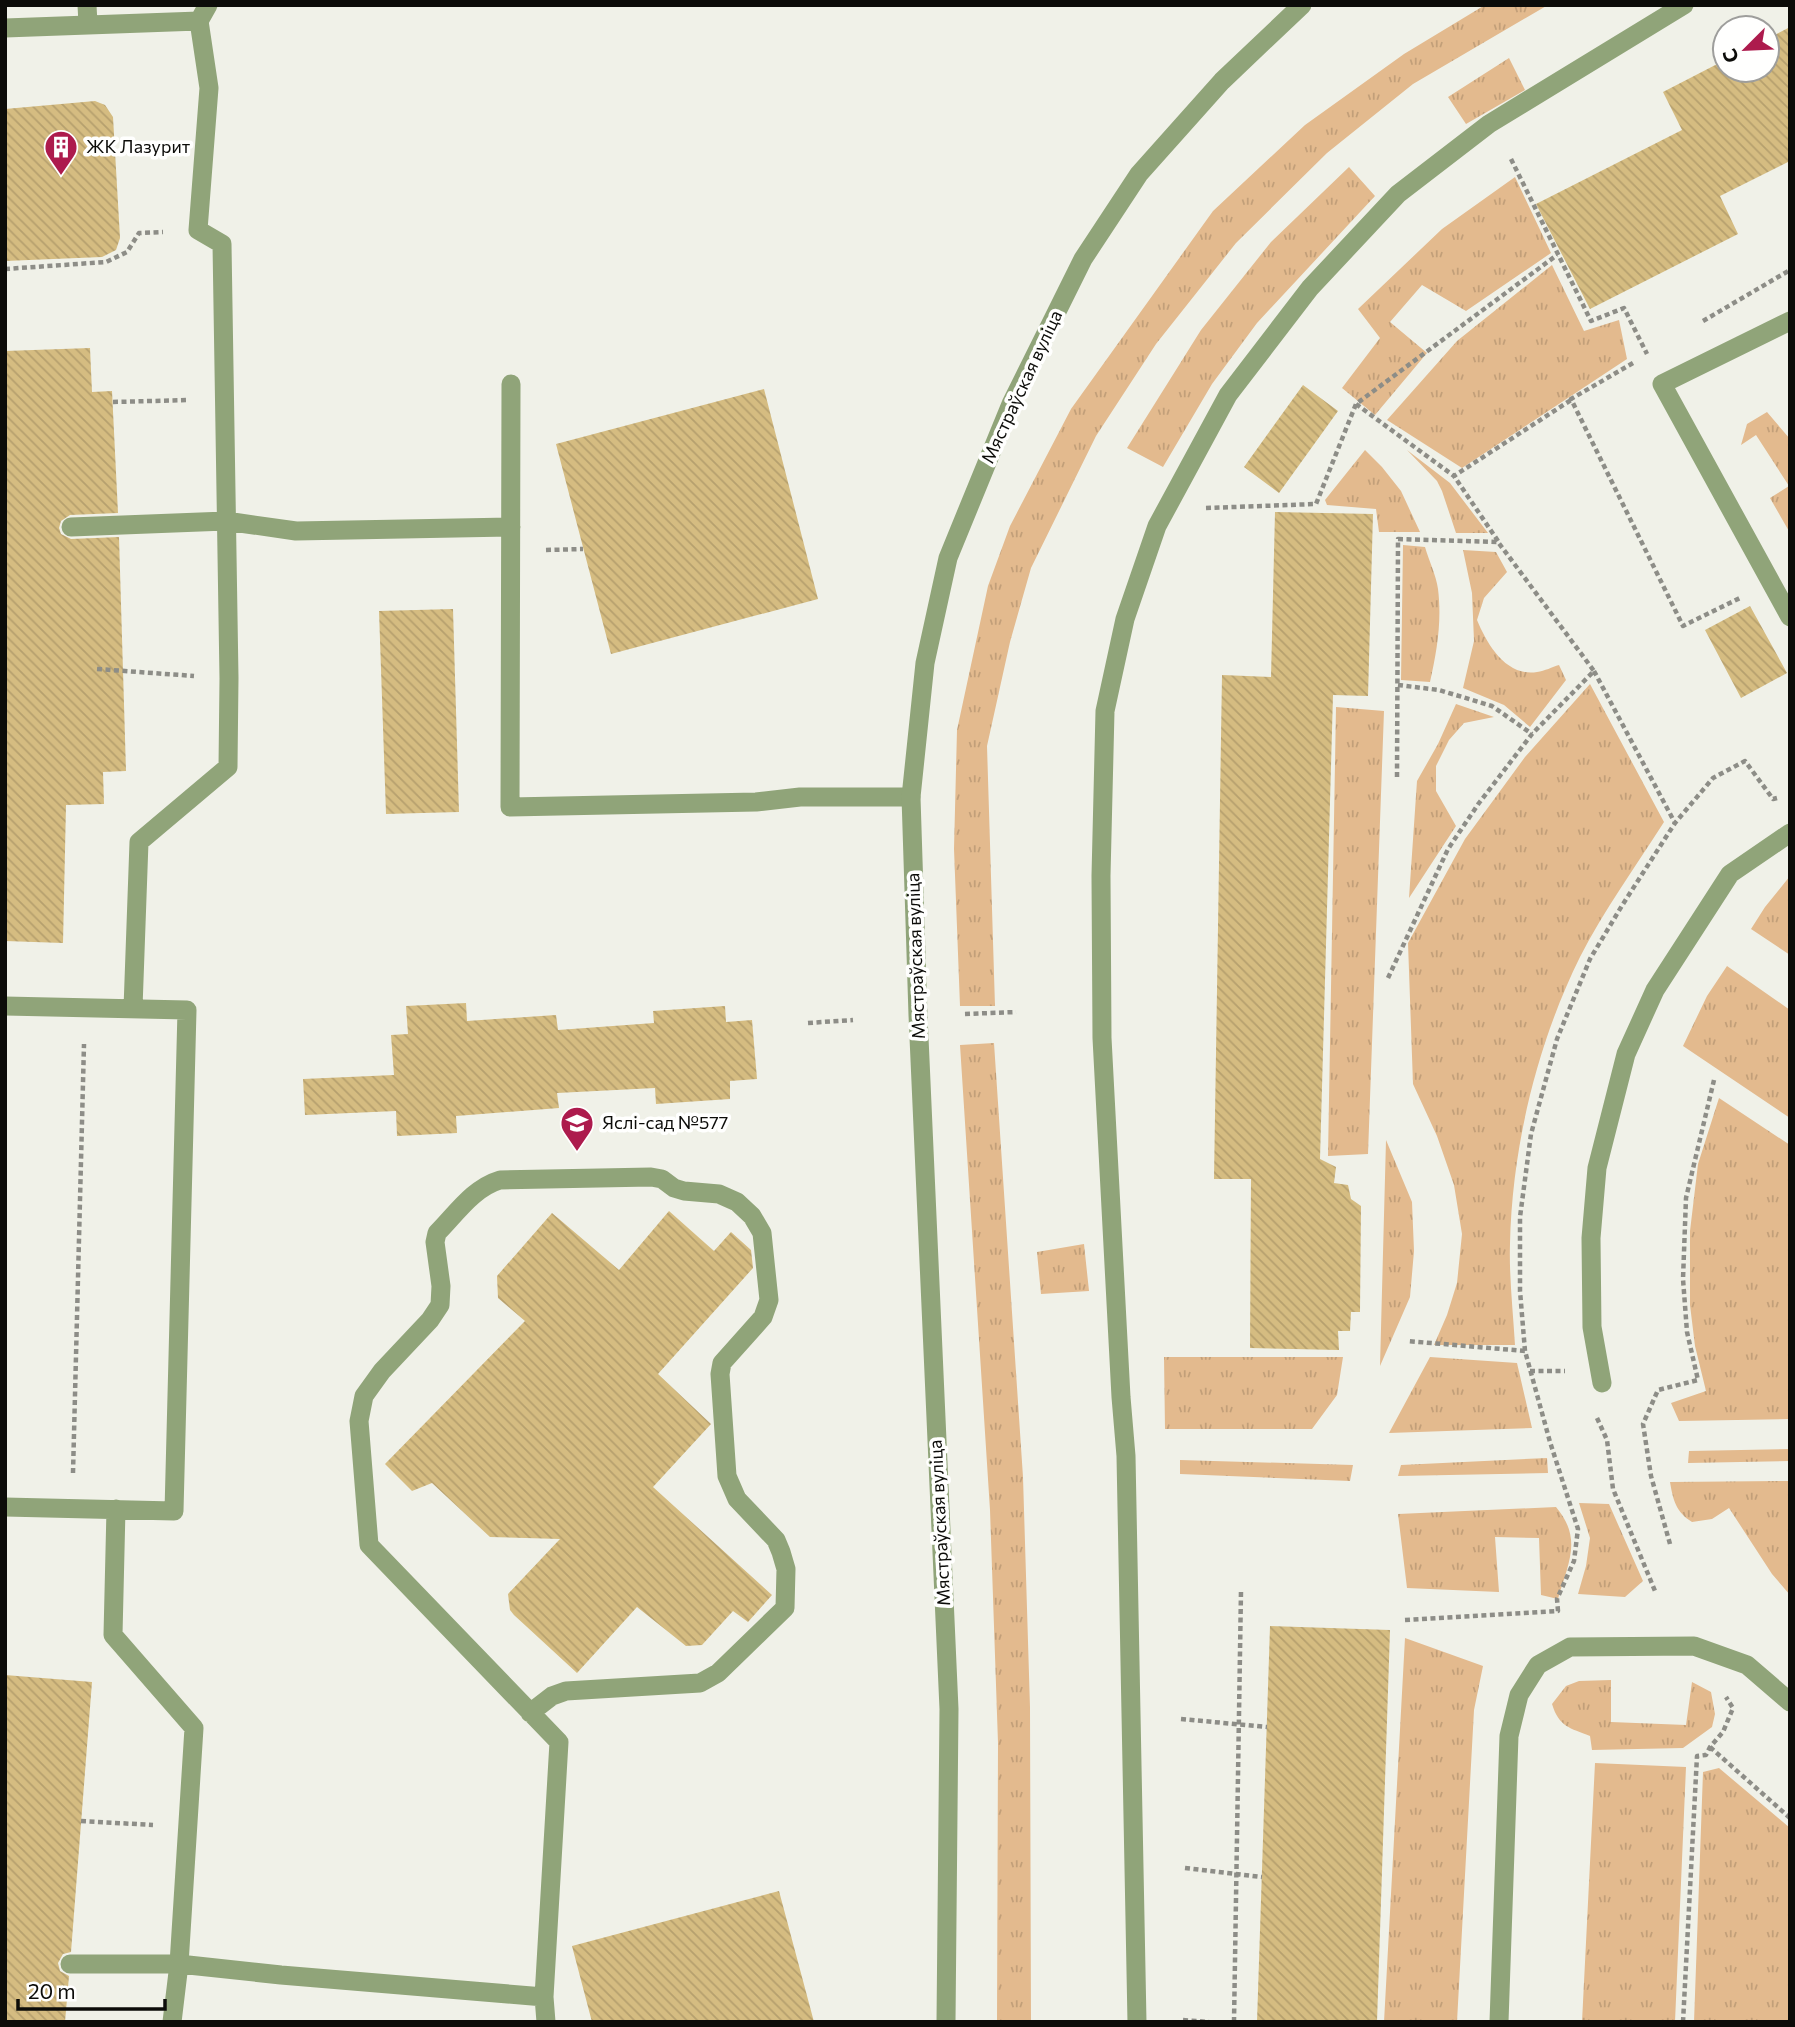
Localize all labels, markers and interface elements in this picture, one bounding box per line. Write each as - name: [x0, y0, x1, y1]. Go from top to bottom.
- north arrow: [1711, 14, 1781, 84]
- text: С: [1717, 46, 1743, 67]
- building icon: ЖК Лазурит: [42, 128, 80, 177]
- place label: ЖК Лазурит: [86, 135, 191, 157]
- street label: Мястраўская вуліца: [976, 306, 1066, 467]
- street label: Мястраўская вуліца: [901, 872, 929, 1040]
- school or university icon: Яслі-сад №577: [558, 1104, 596, 1153]
- place label: Яслі-сад №577: [602, 1111, 728, 1133]
- street label: Мястраўская вуліца: [924, 1439, 954, 1607]
- scale bar: [18, 1968, 164, 2012]
- text: 20 m: [28, 1978, 76, 2003]

